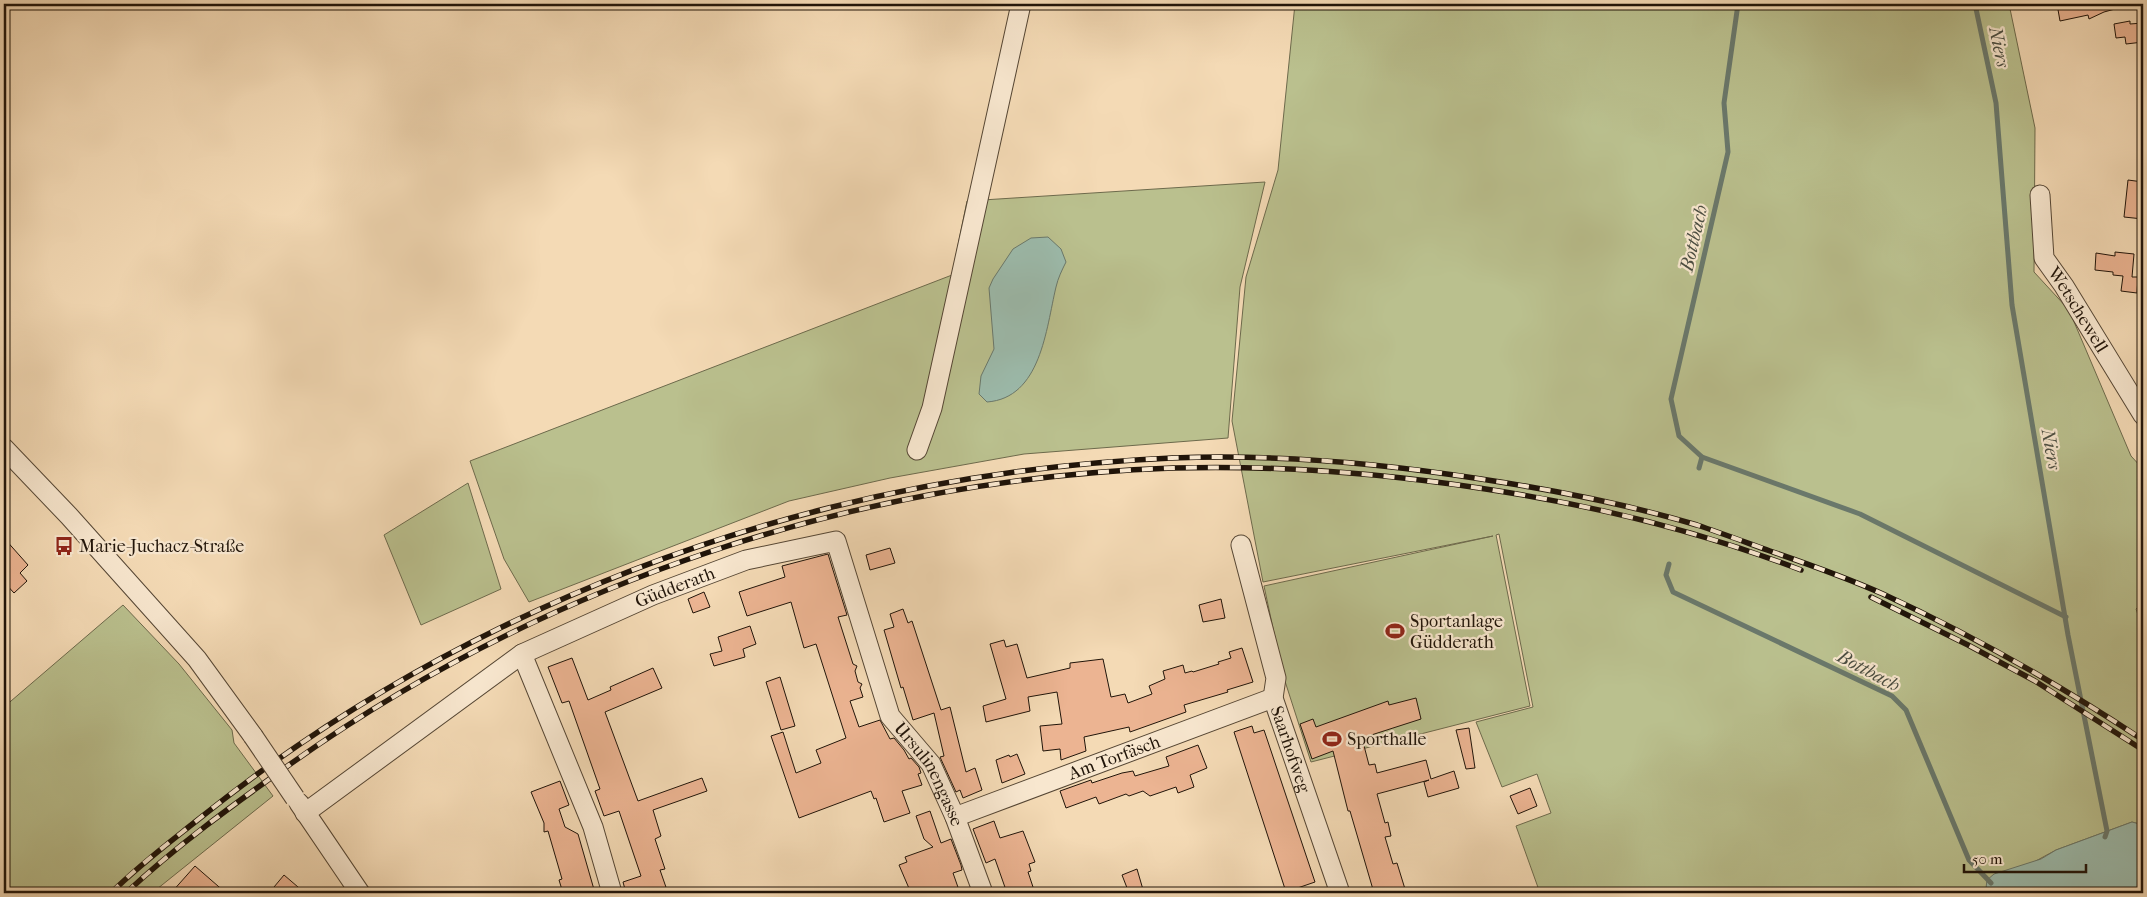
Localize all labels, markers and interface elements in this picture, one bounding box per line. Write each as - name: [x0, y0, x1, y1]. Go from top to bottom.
- water label: Niers: [1984, 24, 2014, 71]
- water label: Bottbach: [1675, 203, 1712, 275]
- street label: Wetschewell: [2042, 262, 2112, 357]
- water label: Niers: [2036, 426, 2066, 472]
- bus stop icon: Marie-Juchacz-Straße: [53, 535, 75, 557]
- place label: Marie-Juchacz-Straße: [79, 536, 244, 557]
- street label: Güdderath: [632, 563, 718, 613]
- place label: Sportanlage Güdderath: [1410, 611, 1503, 653]
- sports icon: Sportanlage Güdderath: [1384, 620, 1406, 642]
- water label: Bottbach: [1833, 645, 1904, 697]
- street label: Saarhofweg: [1266, 703, 1315, 796]
- street label: Ursulinengasse: [889, 718, 967, 829]
- sports icon: Sporthalle: [1321, 728, 1343, 750]
- place label: Sporthalle: [1347, 729, 1426, 750]
- street label: Am Torfäsch: [1065, 731, 1163, 785]
- scale bar: [1964, 842, 2087, 874]
- text: 50 m: [1972, 850, 2003, 868]

